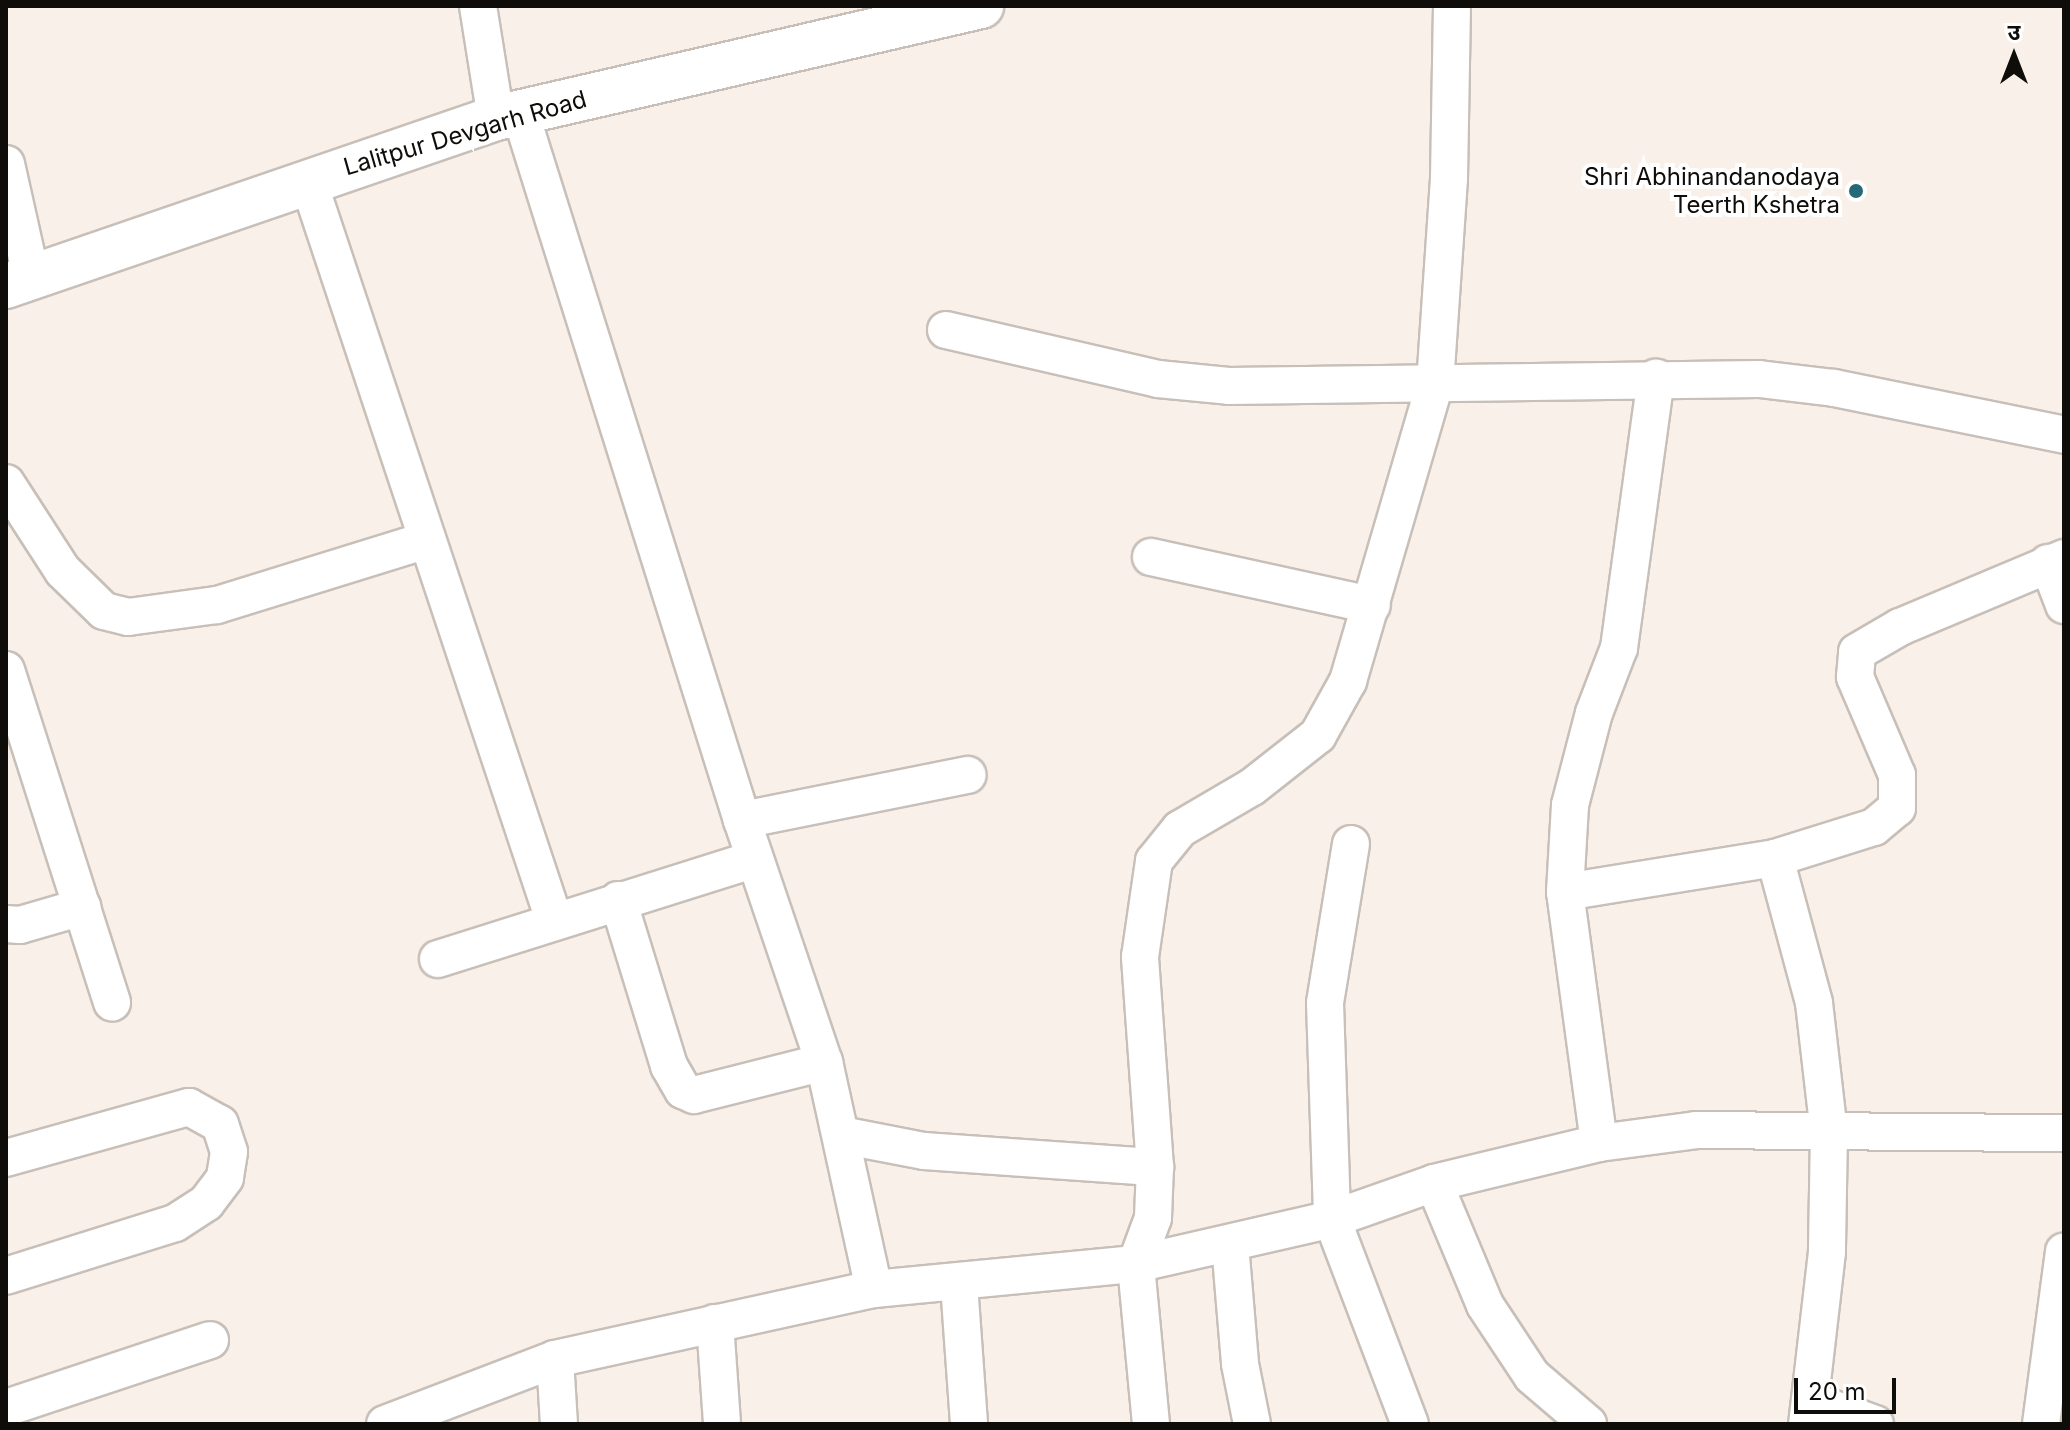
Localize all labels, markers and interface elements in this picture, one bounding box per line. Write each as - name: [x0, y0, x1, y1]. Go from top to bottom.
- north arrow: [1974, 16, 2054, 96]
- text: उ: [2008, 19, 2020, 45]
- street label: Lalitpur Devgarh Road: [340, 84, 590, 182]
- place label: Shri Abhinandanodaya Teerth Kshetra: [1584, 163, 1840, 219]
- marker: Shri Abhinandanodaya Teerth Kshetra: [1847, 182, 1865, 200]
- scale bar: [1798, 1362, 1900, 1412]
- text: 20 m: [1808, 1377, 1866, 1406]

